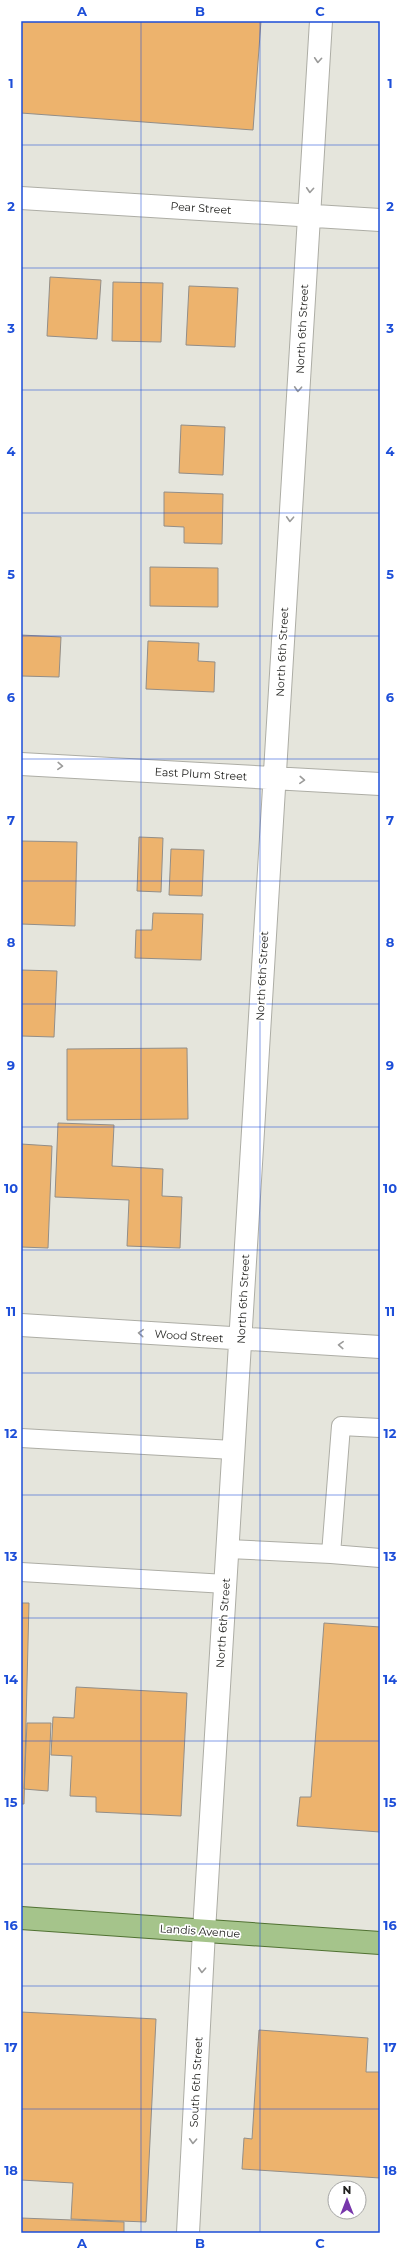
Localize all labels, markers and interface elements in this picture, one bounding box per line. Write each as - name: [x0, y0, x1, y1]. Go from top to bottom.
- text: A: [76, 3, 88, 19]
- text: B: [195, 3, 205, 19]
- text: C: [315, 3, 325, 19]
- one-way arrow: [314, 57, 323, 63]
- text: 1: [8, 75, 14, 91]
- text: 1: [387, 75, 393, 91]
- one-way arrow: [306, 187, 315, 193]
- text: 2: [7, 198, 15, 214]
- text: 2: [386, 198, 394, 214]
- street label: Pear Street: [170, 199, 233, 217]
- street label: North 6th Street: [293, 283, 311, 374]
- text: 3: [6, 320, 15, 336]
- text: 3: [385, 320, 394, 336]
- one-way arrow: [294, 386, 303, 392]
- text: 4: [7, 443, 16, 459]
- text: 4: [386, 443, 395, 459]
- one-way arrow: [286, 516, 295, 522]
- text: 5: [7, 566, 15, 582]
- text: 5: [386, 566, 394, 582]
- street label: North 6th Street: [273, 606, 291, 697]
- text: 6: [7, 689, 16, 705]
- text: 6: [386, 689, 395, 705]
- one-way arrow: [57, 762, 63, 771]
- street label: East Plum Street: [154, 765, 248, 783]
- one-way arrow: [299, 775, 305, 784]
- text: 7: [7, 812, 15, 828]
- text: 7: [386, 812, 394, 828]
- street label: North 6th Street: [253, 930, 271, 1021]
- text: 8: [7, 934, 16, 950]
- text: 8: [386, 934, 395, 950]
- text: 9: [7, 1057, 15, 1073]
- text: 9: [386, 1057, 394, 1073]
- text: 10: [4, 1180, 18, 1196]
- text: 10: [383, 1180, 397, 1196]
- street label: North 6th Street: [234, 1253, 252, 1344]
- text: 11: [6, 1303, 16, 1319]
- text: 11: [385, 1303, 395, 1319]
- street label: Wood Street: [154, 1327, 224, 1345]
- one-way arrow: [138, 1328, 144, 1337]
- one-way arrow: [338, 1341, 344, 1349]
- text: 12: [5, 1425, 18, 1441]
- text: 12: [384, 1425, 397, 1441]
- text: 13: [5, 1548, 18, 1564]
- text: 13: [384, 1548, 397, 1564]
- street label: North 6th Street: [213, 1577, 233, 1668]
- text: 14: [4, 1671, 18, 1687]
- text: 14: [383, 1671, 397, 1687]
- text: 15: [5, 1794, 18, 1810]
- text: 15: [384, 1794, 397, 1810]
- text: 16: [4, 1917, 18, 1933]
- text: 16: [383, 1917, 397, 1933]
- street label: Landis Avenue: [159, 1921, 241, 1941]
- one-way arrow: [198, 1967, 207, 1973]
- street label: South 6th Street: [187, 2036, 205, 2128]
- text: 17: [4, 2039, 18, 2055]
- text: 17: [383, 2039, 397, 2055]
- one-way arrow: [189, 2138, 197, 2144]
- text: 18: [4, 2162, 18, 2178]
- text: 18: [383, 2162, 397, 2178]
- north arrow: [327, 2180, 367, 2220]
- text: N: [343, 2183, 351, 2197]
- text: A: [76, 2235, 88, 2251]
- text: B: [195, 2235, 205, 2251]
- text: C: [315, 2235, 325, 2251]

